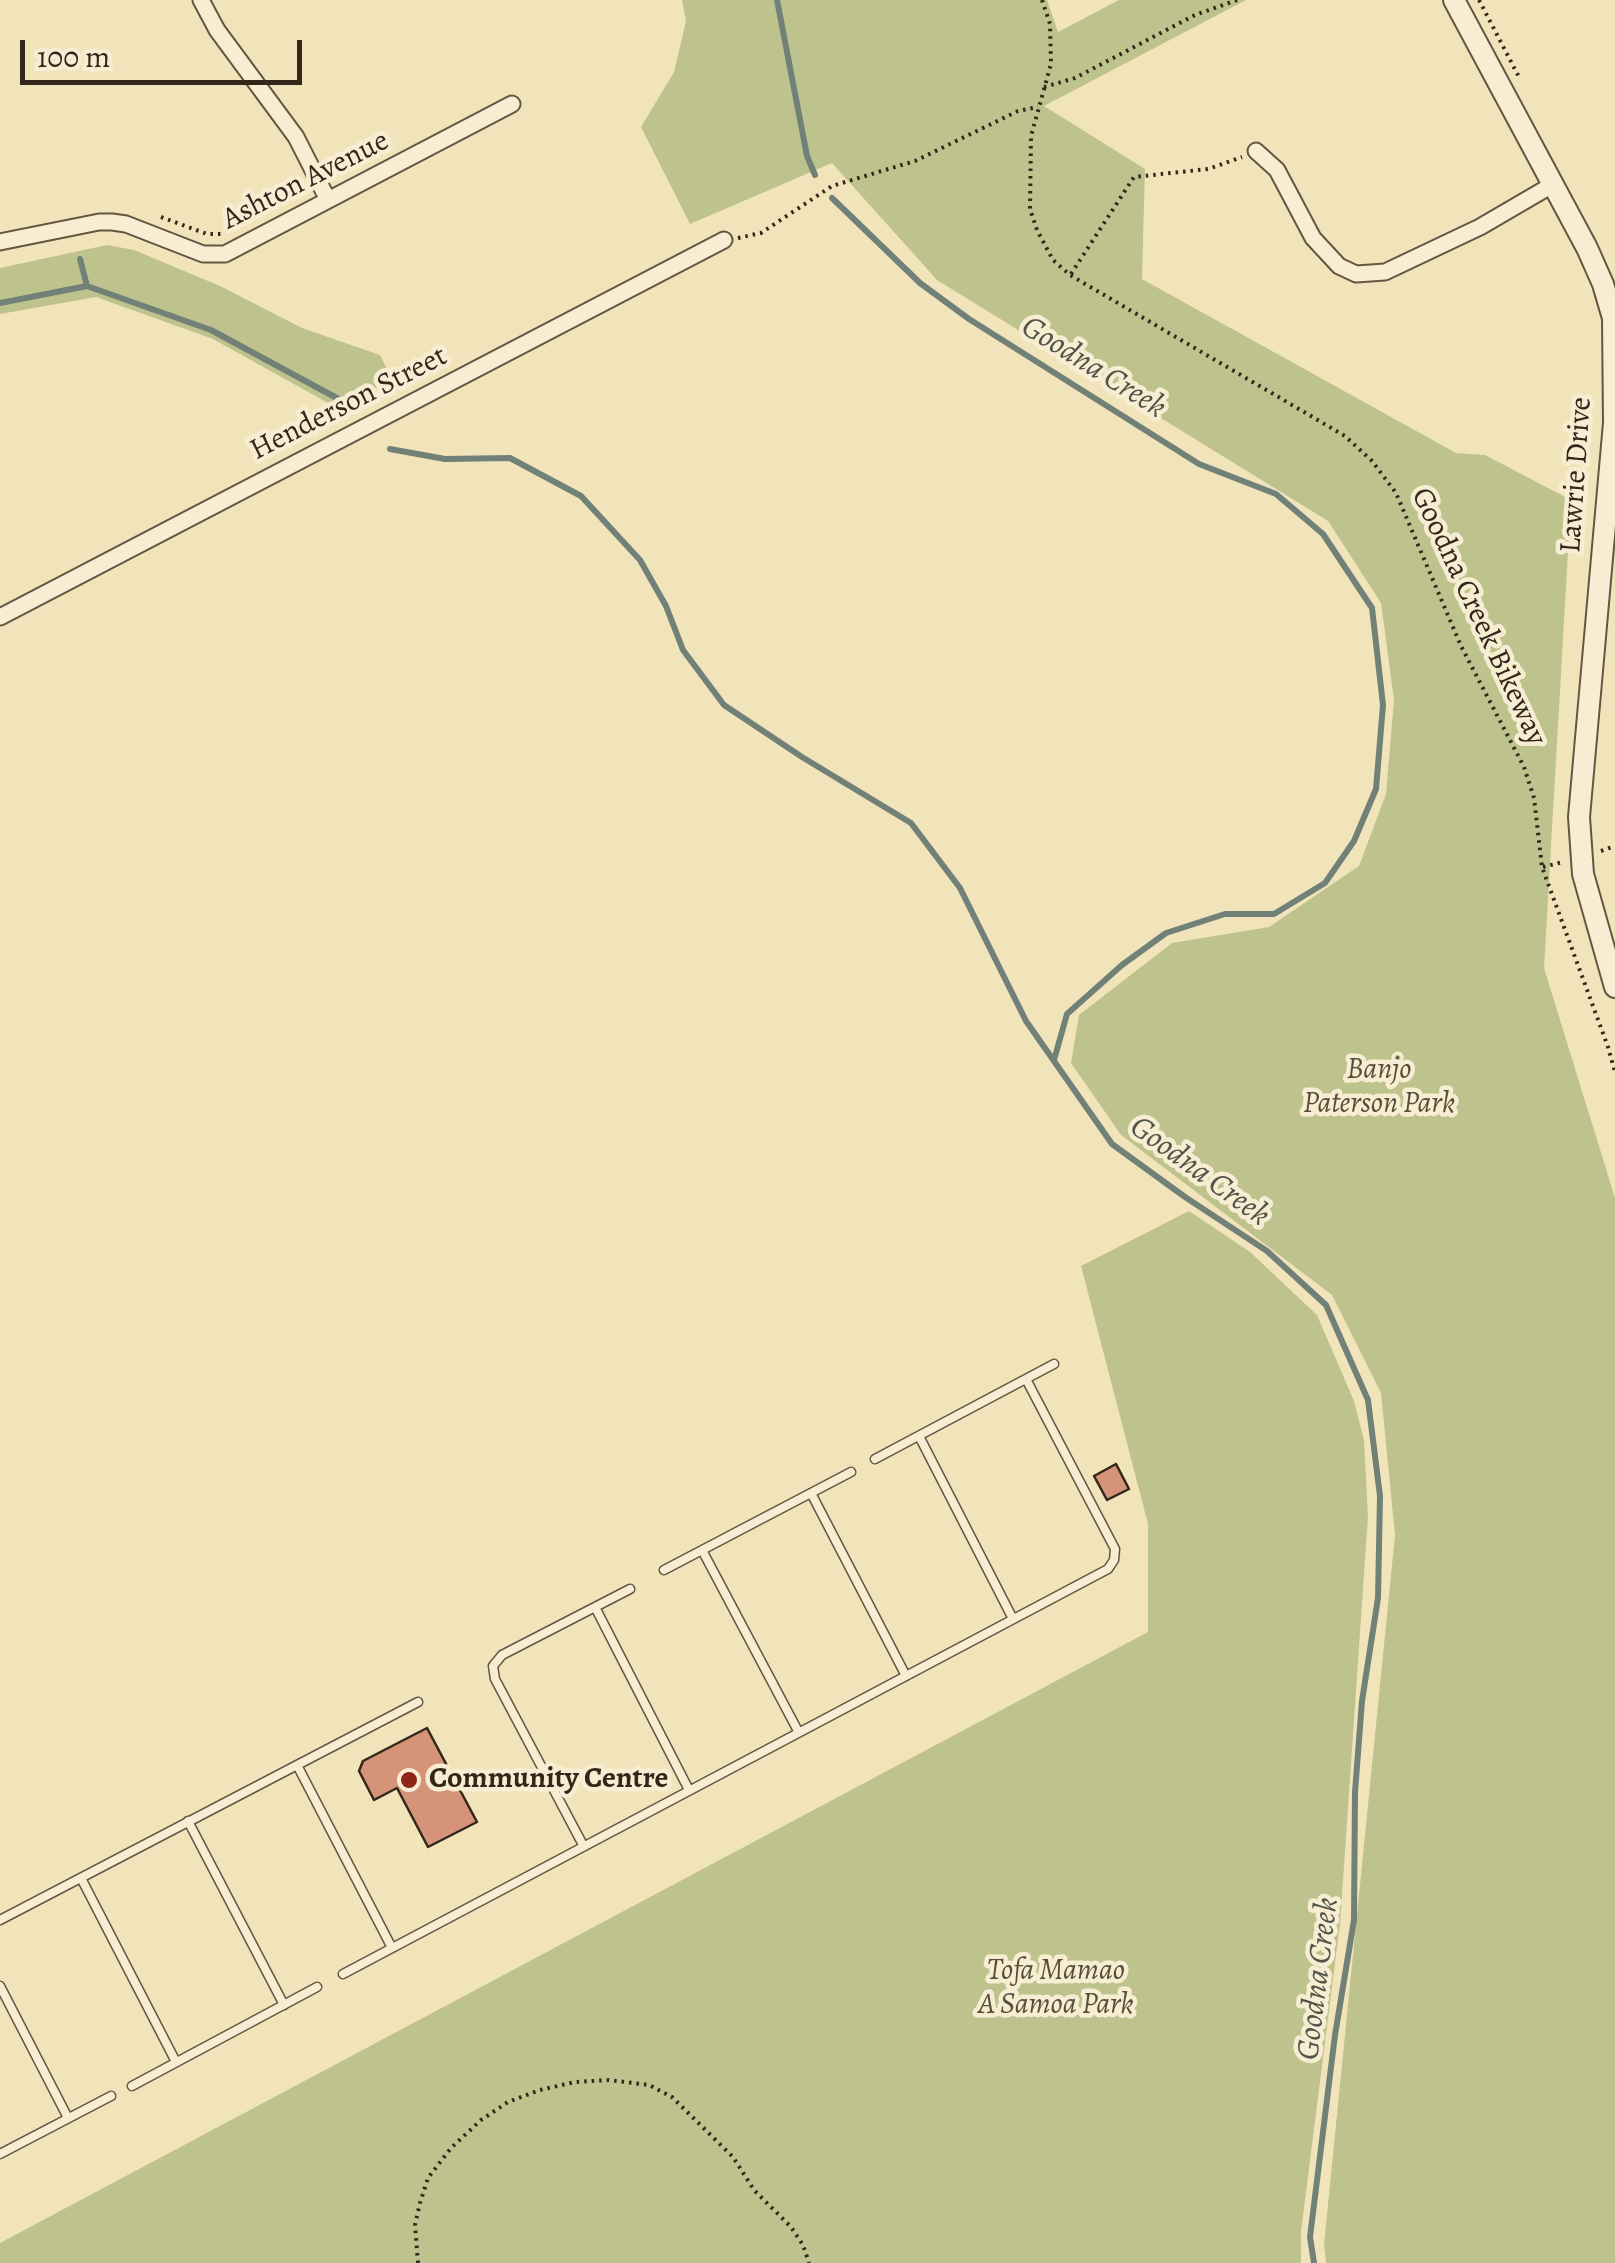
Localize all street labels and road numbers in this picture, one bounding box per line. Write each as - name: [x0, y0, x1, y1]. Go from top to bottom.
- street label: Ashton Avenue: [217, 124, 395, 238]
- street label: Henderson Street: [245, 339, 453, 469]
- street label: Lawrie Drive: [1554, 396, 1600, 554]
- street label: Goodna Creek Bikeway: [1402, 482, 1554, 752]

